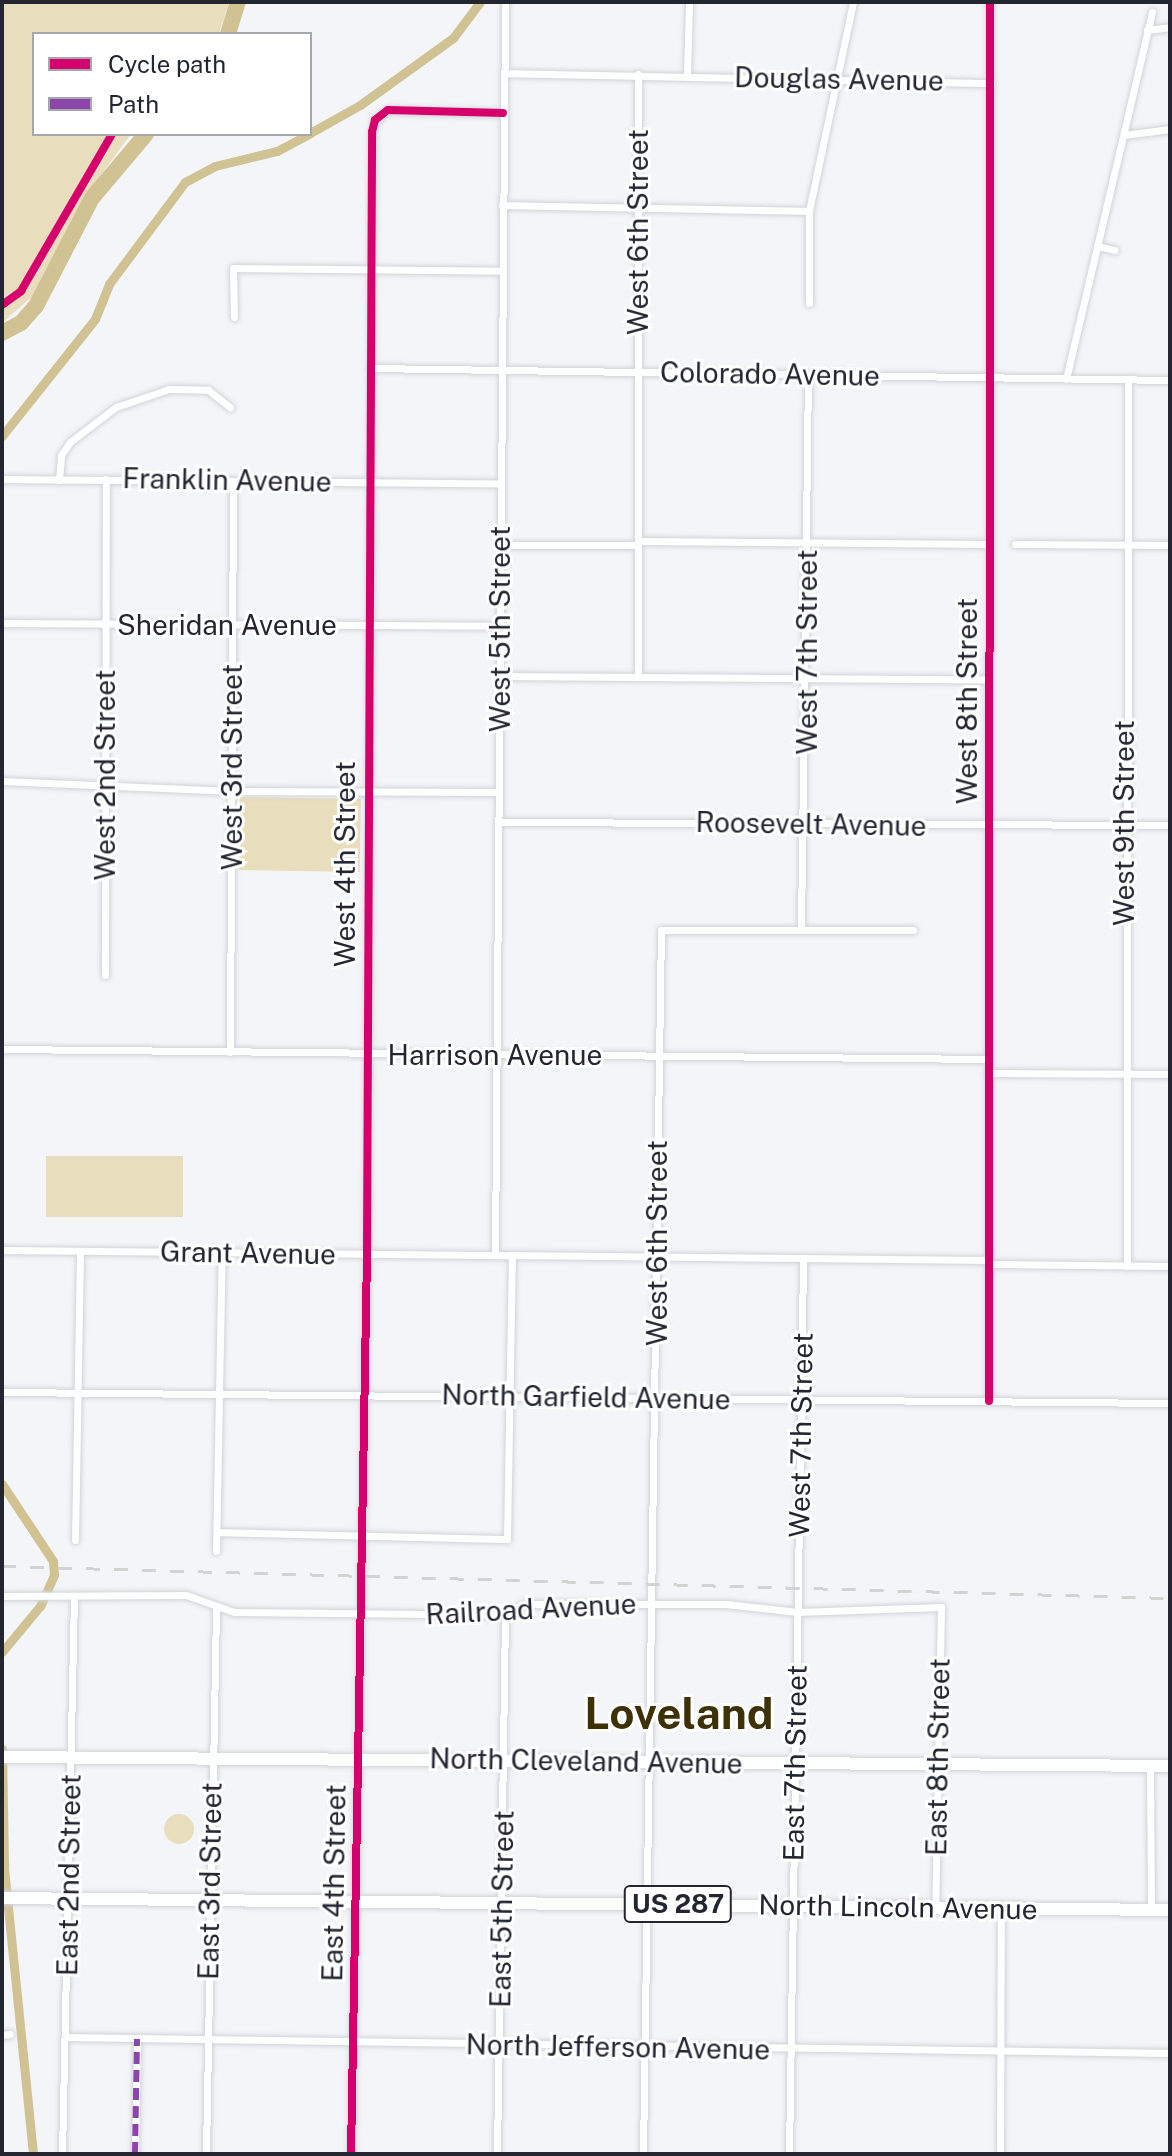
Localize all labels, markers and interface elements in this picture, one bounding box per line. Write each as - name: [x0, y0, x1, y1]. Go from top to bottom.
- legend: [32, 32, 312, 136]
- text: Cycle path: [108, 50, 226, 78]
- street label: Douglas Avenue: [734, 60, 944, 98]
- text: Path: [108, 90, 159, 118]
- street label: West 6th Street: [621, 129, 655, 335]
- street label: Colorado Avenue: [660, 355, 880, 393]
- street label: Franklin Avenue: [122, 461, 332, 499]
- street label: West 5th Street: [483, 526, 517, 732]
- street label: West 7th Street: [790, 549, 824, 755]
- street label: West 8th Street: [950, 598, 984, 804]
- street label: Sheridan Avenue: [117, 608, 337, 642]
- street label: West 3rd Street: [215, 664, 249, 870]
- street label: West 2nd Street: [88, 670, 122, 880]
- street label: West 9th Street: [1107, 720, 1141, 926]
- street label: West 4th Street: [328, 761, 362, 967]
- street label: Roosevelt Avenue: [695, 805, 927, 843]
- street label: Harrison Avenue: [388, 1038, 602, 1072]
- street label: West 6th Street: [640, 1140, 674, 1346]
- street label: Grant Avenue: [160, 1235, 336, 1271]
- street label: West 7th Street: [782, 1332, 820, 1538]
- street label: North Garfield Avenue: [441, 1378, 731, 1416]
- street label: Railroad Avenue: [425, 1587, 637, 1631]
- street label: East 8th Street: [919, 1658, 957, 1856]
- street label: East 7th Street: [776, 1664, 814, 1862]
- district label: Loveland: [584, 1687, 774, 1739]
- street label: North Cleveland Avenue: [429, 1741, 743, 1781]
- street label: East 2nd Street: [50, 1774, 88, 1976]
- street label: East 3rd Street: [191, 1782, 229, 1980]
- street label: East 4th Street: [315, 1784, 353, 1982]
- street label: East 5th Street: [483, 1810, 521, 2008]
- road number: US 287: [622, 1882, 734, 1926]
- street label: North Lincoln Avenue: [758, 1888, 1038, 1926]
- street label: North Jefferson Avenue: [465, 2028, 771, 2066]

